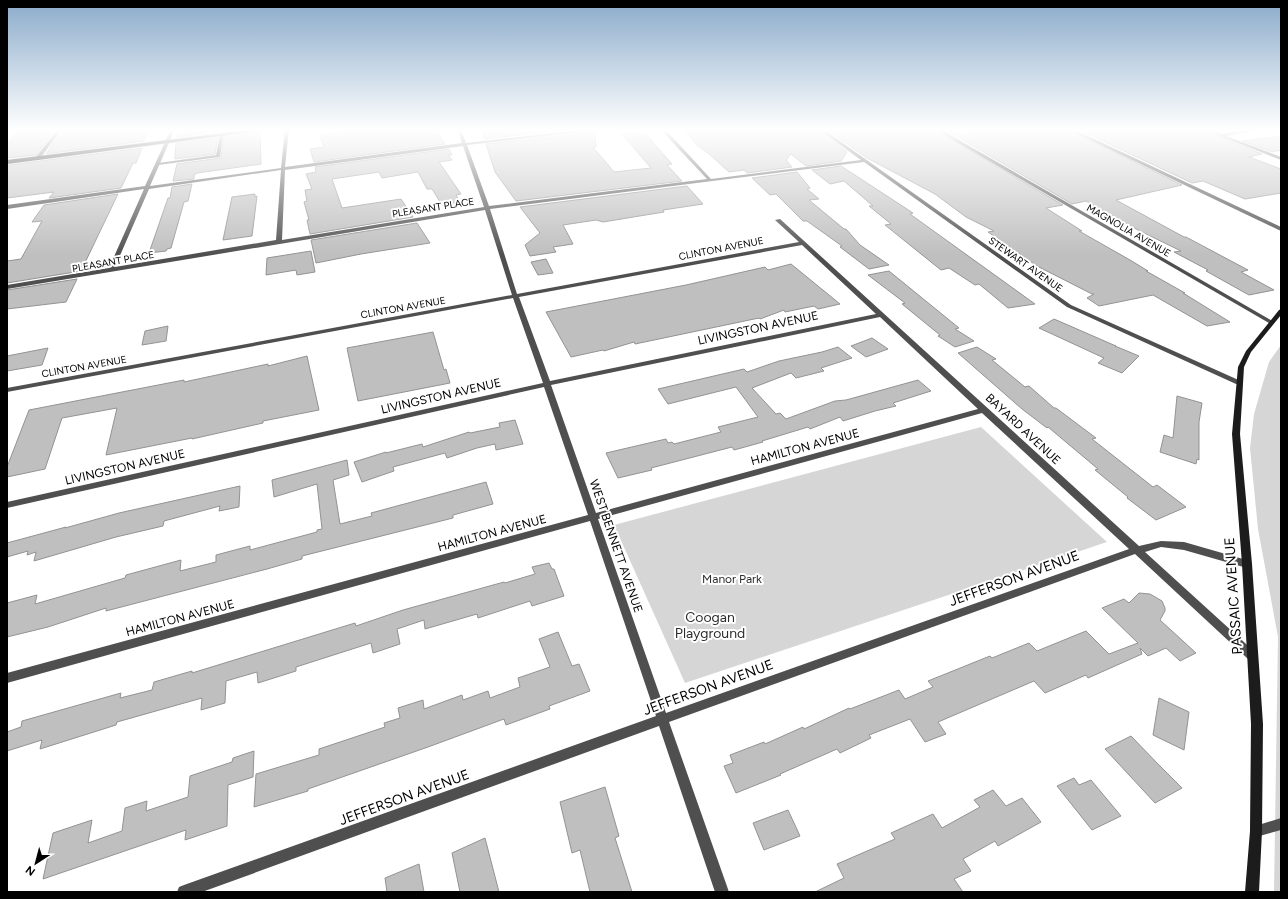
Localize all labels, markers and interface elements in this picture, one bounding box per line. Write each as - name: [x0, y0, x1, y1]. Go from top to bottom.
- street label: PLEASANT PLACE: [391, 195, 475, 220]
- street label: MAGNOLIA AVENUE: [1084, 201, 1173, 260]
- street label: CLINTON AVENUE: [678, 234, 765, 263]
- street label: STEWART AVENUE: [986, 234, 1065, 295]
- street label: PLEASANT PLACE: [71, 248, 155, 275]
- street label: CLINTON AVENUE: [359, 294, 447, 321]
- street label: LIVINGSTON AVENUE: [696, 308, 820, 348]
- street label: CLINTON AVENUE: [40, 353, 128, 380]
- street label: LIVINGSTON AVENUE: [380, 375, 502, 417]
- street label: BAYARD AVENUE: [983, 391, 1063, 467]
- street label: HAMILTON AVENUE: [749, 426, 861, 468]
- street label: LIVINGSTON AVENUE: [64, 446, 186, 488]
- street label: WEST BENNETT AVENUE: [587, 478, 645, 614]
- street label: HAMILTON AVENUE: [436, 512, 548, 554]
- street label: PASSAIC AVENUE: [1221, 537, 1246, 655]
- street label: JEFFERSON AVENUE: [947, 547, 1082, 610]
- park label: Manor Park: [702, 572, 762, 586]
- street label: HAMILTON AVENUE: [124, 597, 236, 639]
- park label: Coogan Playground: [675, 609, 745, 642]
- street label: JEFFERSON AVENUE: [641, 656, 776, 719]
- street label: JEFFERSON AVENUE: [337, 766, 472, 829]
- north arrow: [16, 843, 56, 883]
- text: N: [23, 863, 38, 878]

